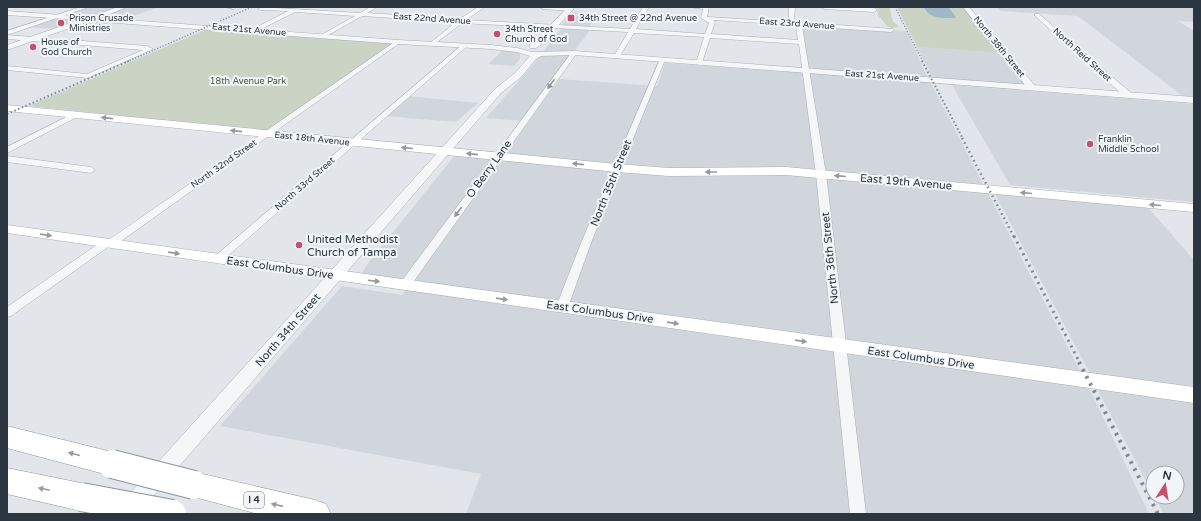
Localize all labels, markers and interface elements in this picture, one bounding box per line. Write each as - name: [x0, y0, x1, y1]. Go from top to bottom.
- street label: East 22nd Avenue: [393, 11, 471, 27]
- place label: Prison Crusade Ministries: [69, 13, 134, 34]
- marker: 34th Street @ 22nd Avenue: [566, 13, 576, 23]
- place label: 34th Street @ 22nd Avenue: [579, 13, 697, 24]
- street label: North 38th Street: [971, 14, 1027, 80]
- street label: East 23rd Avenue: [759, 16, 835, 32]
- marker: Prison Crusade Ministries: [56, 18, 66, 28]
- street label: East 21st Avenue: [211, 21, 287, 39]
- place label: 34th Street Church of God: [505, 24, 567, 45]
- street label: North Reid Street: [1051, 26, 1114, 84]
- marker: 34th Street Church of God: [492, 29, 502, 39]
- place label: House of God Church: [41, 37, 92, 58]
- marker: House of God Church: [28, 42, 38, 52]
- street label: East 21st Avenue: [845, 68, 919, 84]
- park label: 18th Avenue Park: [210, 76, 286, 87]
- one-way arrow: [547, 79, 555, 90]
- one-way arrow: [101, 115, 113, 121]
- one-way arrow: [230, 128, 242, 135]
- street label: East 18th Avenue: [274, 130, 350, 148]
- place label: Franklin Middle School: [1098, 134, 1159, 155]
- street label: North 32nd Street: [189, 137, 259, 191]
- street label: O Berry Lane: [464, 138, 514, 200]
- street label: North 35th Street: [588, 138, 634, 228]
- marker: Franklin Middle School: [1085, 139, 1095, 149]
- one-way arrow: [401, 145, 413, 152]
- one-way arrow: [466, 151, 478, 158]
- street label: North 33rd Street: [273, 155, 338, 213]
- one-way arrow: [572, 161, 584, 167]
- one-way arrow: [704, 169, 717, 175]
- street label: East 19th Avenue: [859, 171, 953, 193]
- one-way arrow: [834, 172, 847, 179]
- one-way arrow: [1020, 189, 1032, 196]
- one-way arrow: [1149, 201, 1161, 208]
- one-way arrow: [454, 206, 462, 217]
- street label: North 36th Street: [819, 211, 841, 305]
- one-way arrow: [40, 232, 52, 238]
- place label: United Methodist Church of Tampa: [307, 233, 398, 259]
- marker: United Methodist Church of Tampa: [294, 240, 304, 250]
- one-way arrow: [168, 250, 180, 256]
- street label: East Columbus Drive: [226, 254, 334, 282]
- one-way arrow: [367, 278, 380, 284]
- street label: North 34th Street: [253, 291, 323, 369]
- one-way arrow: [496, 296, 508, 302]
- street label: East Columbus Drive: [546, 298, 654, 326]
- one-way arrow: [667, 320, 679, 326]
- one-way arrow: [795, 338, 807, 344]
- street label: East Columbus Drive: [867, 344, 975, 372]
- one-way arrow: [68, 451, 81, 457]
- north arrow: [1145, 465, 1185, 505]
- text: N: [1161, 468, 1173, 483]
- one-way arrow: [38, 486, 50, 492]
- road number: I 4: [244, 492, 264, 508]
- one-way arrow: [270, 502, 282, 508]

